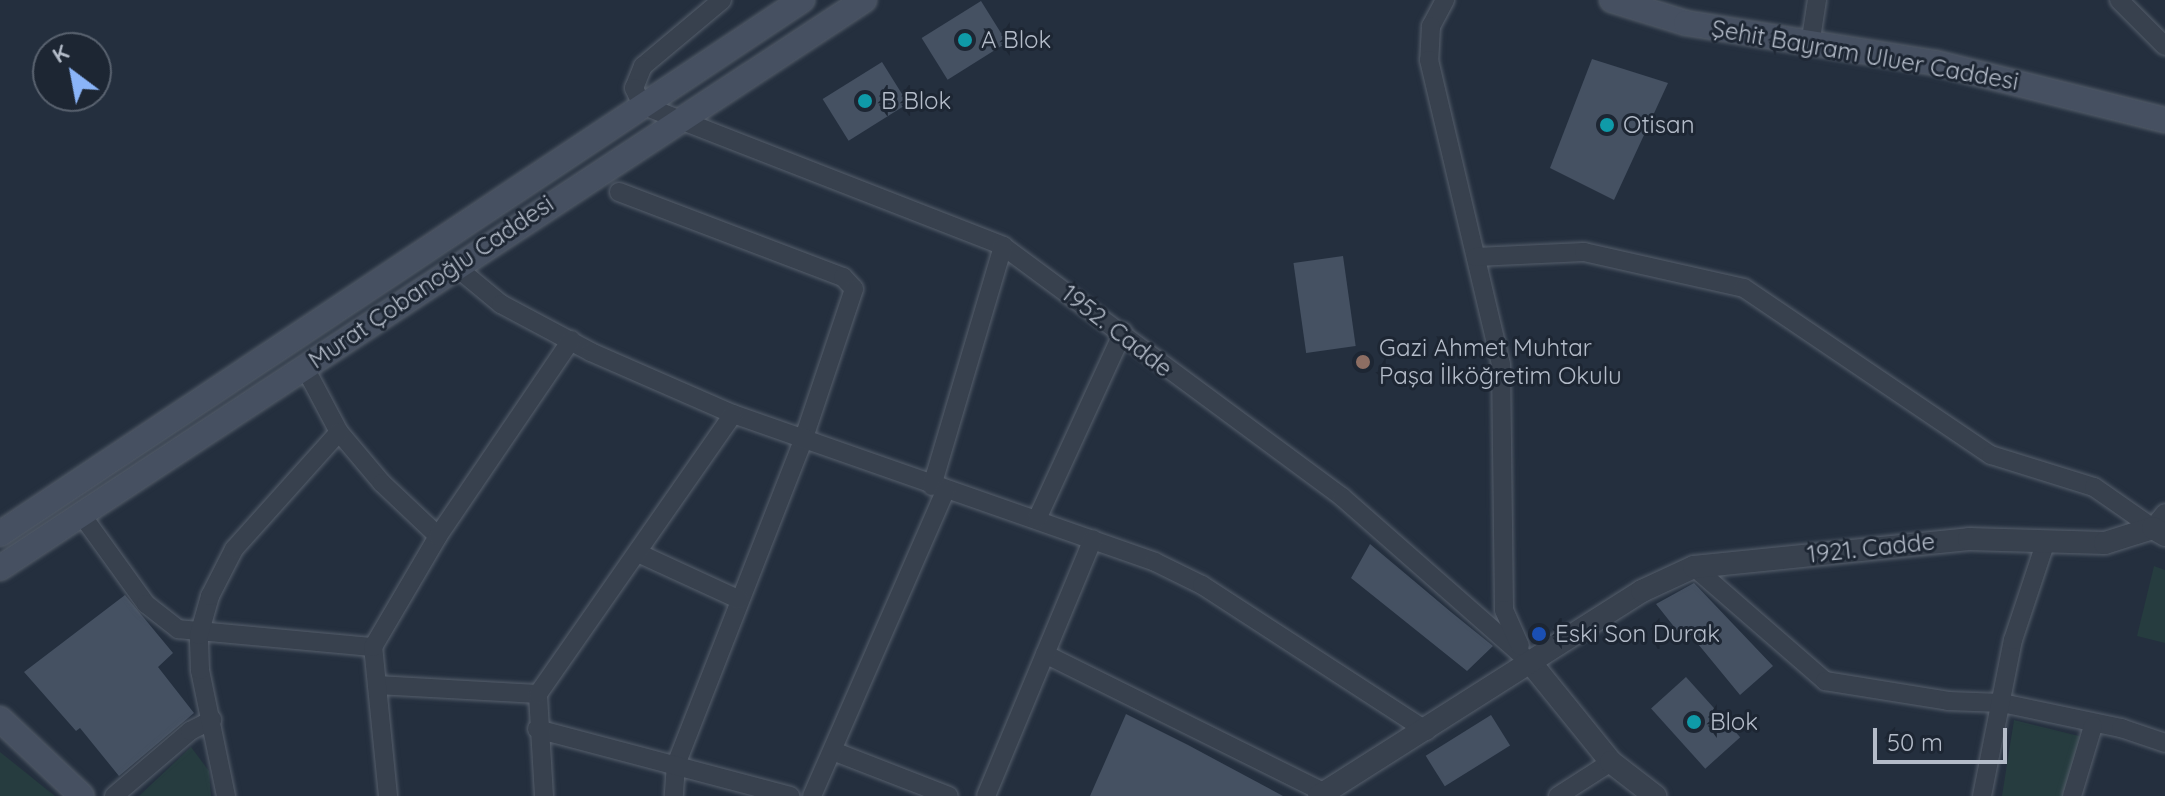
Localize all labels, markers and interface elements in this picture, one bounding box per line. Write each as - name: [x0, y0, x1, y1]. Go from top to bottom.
- street label: Şehit Bayram Uluer Caddesi: [1709, 14, 2021, 96]
- place label: A Blok: [981, 26, 1051, 54]
- marker: A Blok: [956, 31, 974, 49]
- north arrow: [32, 32, 112, 112]
- text: K: [47, 38, 74, 69]
- place label: B Blok: [881, 87, 951, 115]
- marker: B Blok: [856, 92, 874, 110]
- place label: Otisan: [1623, 111, 1695, 139]
- marker: Otisan: [1598, 116, 1616, 134]
- street label: Murat Çobanoğlu Caddesi: [303, 189, 559, 375]
- street label: 1952. Cadde: [1056, 279, 1178, 383]
- place label: Gazi Ahmet Muhtar Paşa İlköğretim Okulu: [1379, 334, 1622, 390]
- marker: Gazi Ahmet Muhtar Paşa İlköğretim Okulu: [1354, 353, 1372, 371]
- street label: 1921. Cadde: [1806, 527, 1936, 569]
- place label: Eski Son Durak: [1555, 620, 1720, 648]
- marker: Eski Son Durak: [1530, 625, 1548, 643]
- place label: Blok: [1710, 708, 1758, 736]
- scale bar: [1877, 712, 2011, 762]
- marker: Blok: [1685, 713, 1703, 731]
- text: 50 m: [1887, 727, 1943, 757]

